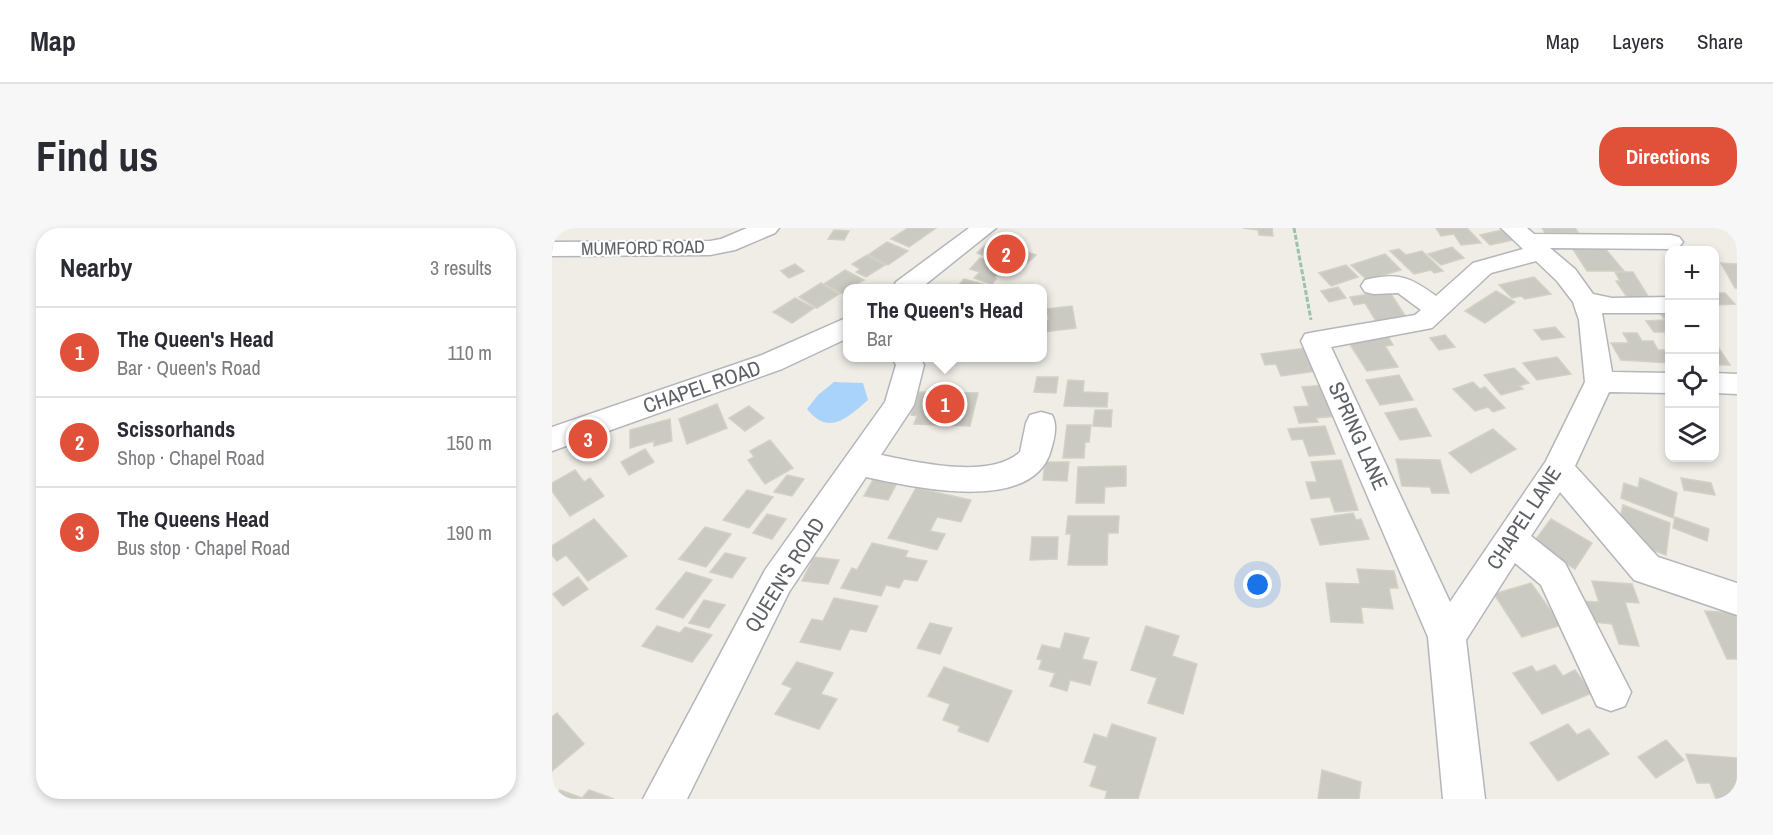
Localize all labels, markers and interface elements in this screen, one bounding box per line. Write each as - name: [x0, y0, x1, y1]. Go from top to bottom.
- text: Map: [30, 22, 76, 60]
- text: Map: [1546, 27, 1579, 56]
- text: Layers: [1612, 27, 1664, 56]
- text: Share: [1697, 27, 1743, 56]
- button: Directions: [1599, 127, 1737, 186]
- text: Find us: [36, 128, 158, 184]
- pin: 2: [986, 231, 1026, 276]
- street label: MUMFORD ROAD: [581, 234, 705, 261]
- map controls: [1665, 246, 1719, 462]
- button: +: [1665, 246, 1719, 300]
- text: Nearby: [60, 250, 132, 285]
- text: 3 results: [430, 254, 492, 281]
- popup: [843, 284, 1047, 362]
- text: The Queen's Head: [867, 295, 1023, 325]
- button: −: [1665, 300, 1719, 354]
- text: The Queen's Head: [117, 324, 274, 354]
- text: Bar: [867, 325, 892, 352]
- text: 1: [75, 339, 84, 366]
- text: 110 m: [448, 339, 492, 366]
- street label: CHAPEL ROAD: [639, 353, 765, 420]
- text: Bar · Queen's Road: [117, 354, 261, 381]
- button: locate: [1665, 354, 1719, 408]
- street label: SPRING LANE: [1322, 377, 1395, 495]
- pin: 1: [926, 382, 964, 426]
- button: layers: [1665, 408, 1719, 462]
- text: Scissorhands: [117, 414, 235, 444]
- pin: 3: [568, 416, 608, 462]
- text: 2: [75, 429, 84, 456]
- text: 150 m: [446, 429, 492, 456]
- text: Shop · Chapel Road: [117, 444, 265, 471]
- street label: CHAPEL LANE: [1479, 460, 1568, 575]
- text: The Queens Head: [117, 504, 269, 534]
- street label: QUEEN'S ROAD: [738, 512, 831, 638]
- text: 3: [75, 519, 84, 546]
- text: 190 m: [446, 519, 492, 546]
- text: Bus stop · Chapel Road: [117, 534, 290, 561]
- your location: [1243, 570, 1272, 599]

